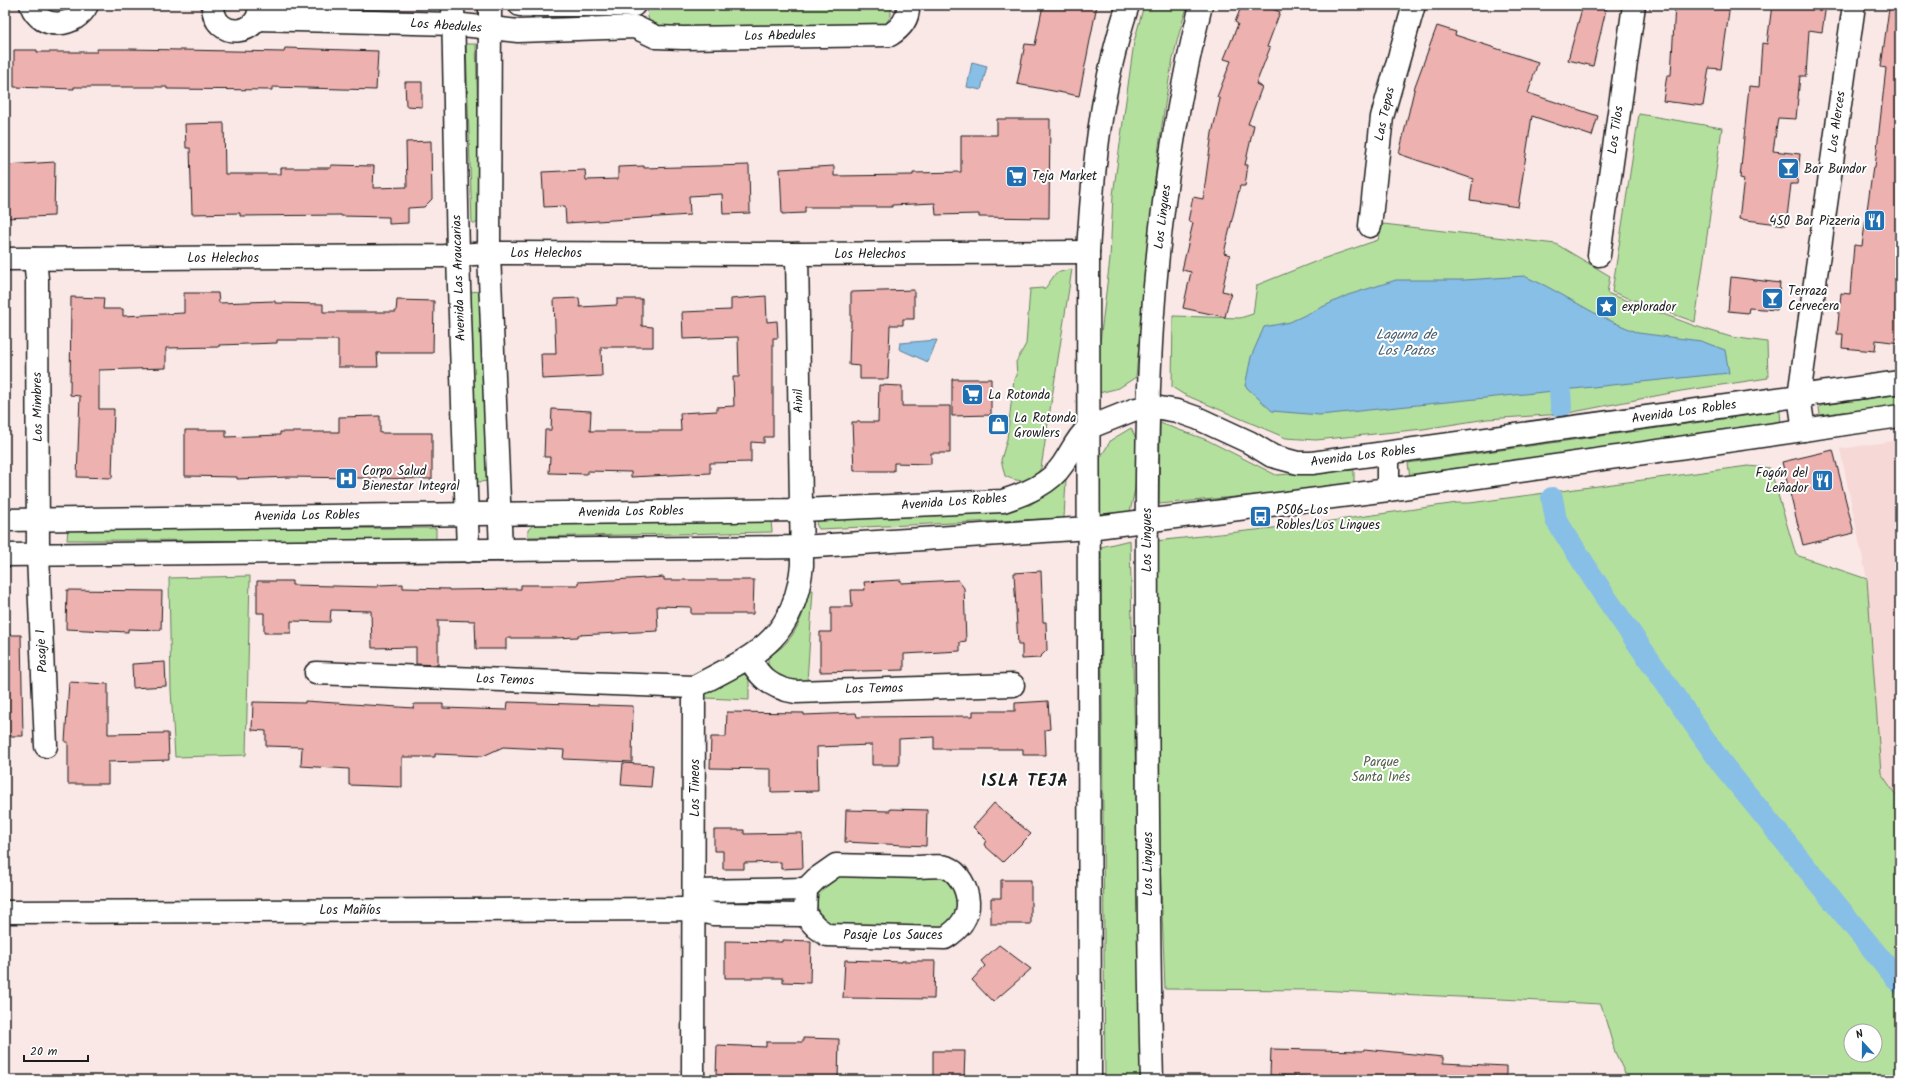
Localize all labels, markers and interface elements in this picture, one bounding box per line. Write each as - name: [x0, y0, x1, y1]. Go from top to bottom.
- street label: Los Abedules: [410, 13, 483, 39]
- street label: Los Abedules: [744, 25, 816, 47]
- street label: Las Tepas: [1369, 85, 1401, 143]
- street label: Los Alerces: [1822, 89, 1852, 154]
- street label: Los Tilos: [1602, 104, 1630, 155]
- bar icon: Bar Bundor: [1776, 156, 1802, 182]
- place label: Bar Bundor: [1804, 159, 1867, 180]
- supermarket icon: Teja Market: [1004, 163, 1030, 189]
- place label: Teja Market: [1032, 166, 1098, 187]
- street label: Los Lingues: [1149, 183, 1177, 250]
- restaurant icon: 450 Bar Pizzeria: [1862, 208, 1888, 234]
- place label: 450 Bar Pizzeria: [1769, 211, 1860, 232]
- street label: Avenida Las Araucarias: [446, 214, 472, 342]
- street label: Los Helechos: [510, 243, 582, 264]
- street label: Los Helechos: [834, 244, 906, 265]
- street label: Los Helechos: [187, 248, 259, 269]
- place label: Terraza Cervecera: [1788, 281, 1839, 317]
- bar icon: Terraza Cervecera: [1760, 285, 1786, 311]
- place icon: explorador: [1594, 294, 1620, 320]
- place label: explorador: [1622, 297, 1676, 318]
- water label: Laguna de Los Patos: [1376, 324, 1438, 362]
- street label: Los Mimbres: [27, 371, 49, 442]
- supermarket icon: La Rotonda: [959, 382, 985, 408]
- place label: La Rotonda: [988, 385, 1050, 406]
- street label: Ainil: [788, 389, 810, 413]
- street label: Avenida Los Robles: [1630, 394, 1738, 430]
- place label: La Rotonda Growlers: [1014, 408, 1076, 444]
- shop icon: La Rotonda Growlers: [985, 412, 1011, 438]
- street label: Avenida Los Robles: [1309, 439, 1417, 473]
- place label: Corpo Salud Bienestar Integral: [362, 461, 460, 497]
- place label: Fogón del Leñador: [1756, 463, 1809, 499]
- hospital icon: Corpo Salud Bienestar Integral: [334, 465, 360, 491]
- restaurant icon: Fogón del Leñador: [1810, 467, 1836, 493]
- street label: Avenida Los Robles: [901, 488, 1008, 516]
- place label: P506-Los Robles/Los Lingues: [1276, 500, 1381, 536]
- street label: Avenida Los Robles: [578, 501, 684, 523]
- bus stop icon: P506-Los Robles/Los Lingues: [1247, 504, 1273, 530]
- street label: Avenida Los Robles: [254, 505, 360, 527]
- street label: Los Lingues: [1137, 507, 1158, 572]
- street label: Pasaje 1: [30, 629, 54, 673]
- street label: Los Temos: [475, 668, 535, 692]
- street label: Los Temos: [845, 678, 904, 700]
- park label: Parque Santa Inés: [1352, 752, 1411, 788]
- street label: Los Tineos: [685, 759, 706, 817]
- district label: ISLA TEJA: [981, 768, 1069, 795]
- street label: Los Lingues: [1138, 831, 1159, 896]
- street label: Los Mañíos: [319, 900, 381, 921]
- street label: Pasaje Los Sauces: [843, 925, 943, 946]
- north arrow: [1843, 1023, 1883, 1063]
- text: N: [1853, 1025, 1866, 1044]
- scale bar: [24, 1037, 88, 1063]
- text: 20 m: [30, 1042, 58, 1061]

